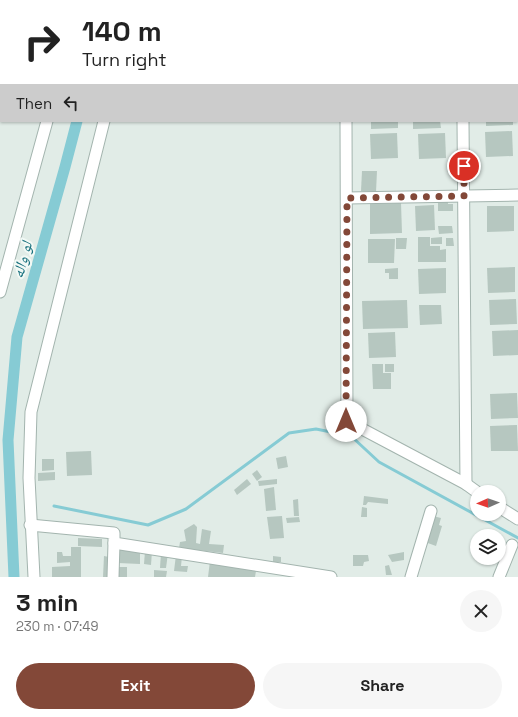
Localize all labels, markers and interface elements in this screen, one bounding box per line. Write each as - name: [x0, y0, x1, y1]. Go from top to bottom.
- text: 140 m: [82, 13, 162, 49]
- icon: right: [16, 16, 68, 68]
- text: Turn right: [82, 48, 166, 71]
- icon: left: [60, 92, 82, 114]
- text: Then: [16, 94, 52, 113]
- pin: [447, 149, 481, 183]
- icon: arrive: [453, 155, 475, 177]
- water label: لو واله: [7, 238, 37, 281]
- position arrow: [325, 400, 367, 442]
- north arrow: [470, 485, 506, 521]
- map controls: [470, 485, 506, 565]
- button: layers: [470, 529, 506, 565]
- text: 3 min: [16, 587, 78, 618]
- button: close: [460, 590, 502, 632]
- text: 230 m · 07:49: [16, 618, 98, 635]
- button: Exit: [16, 663, 255, 709]
- button: Share: [263, 663, 502, 709]

